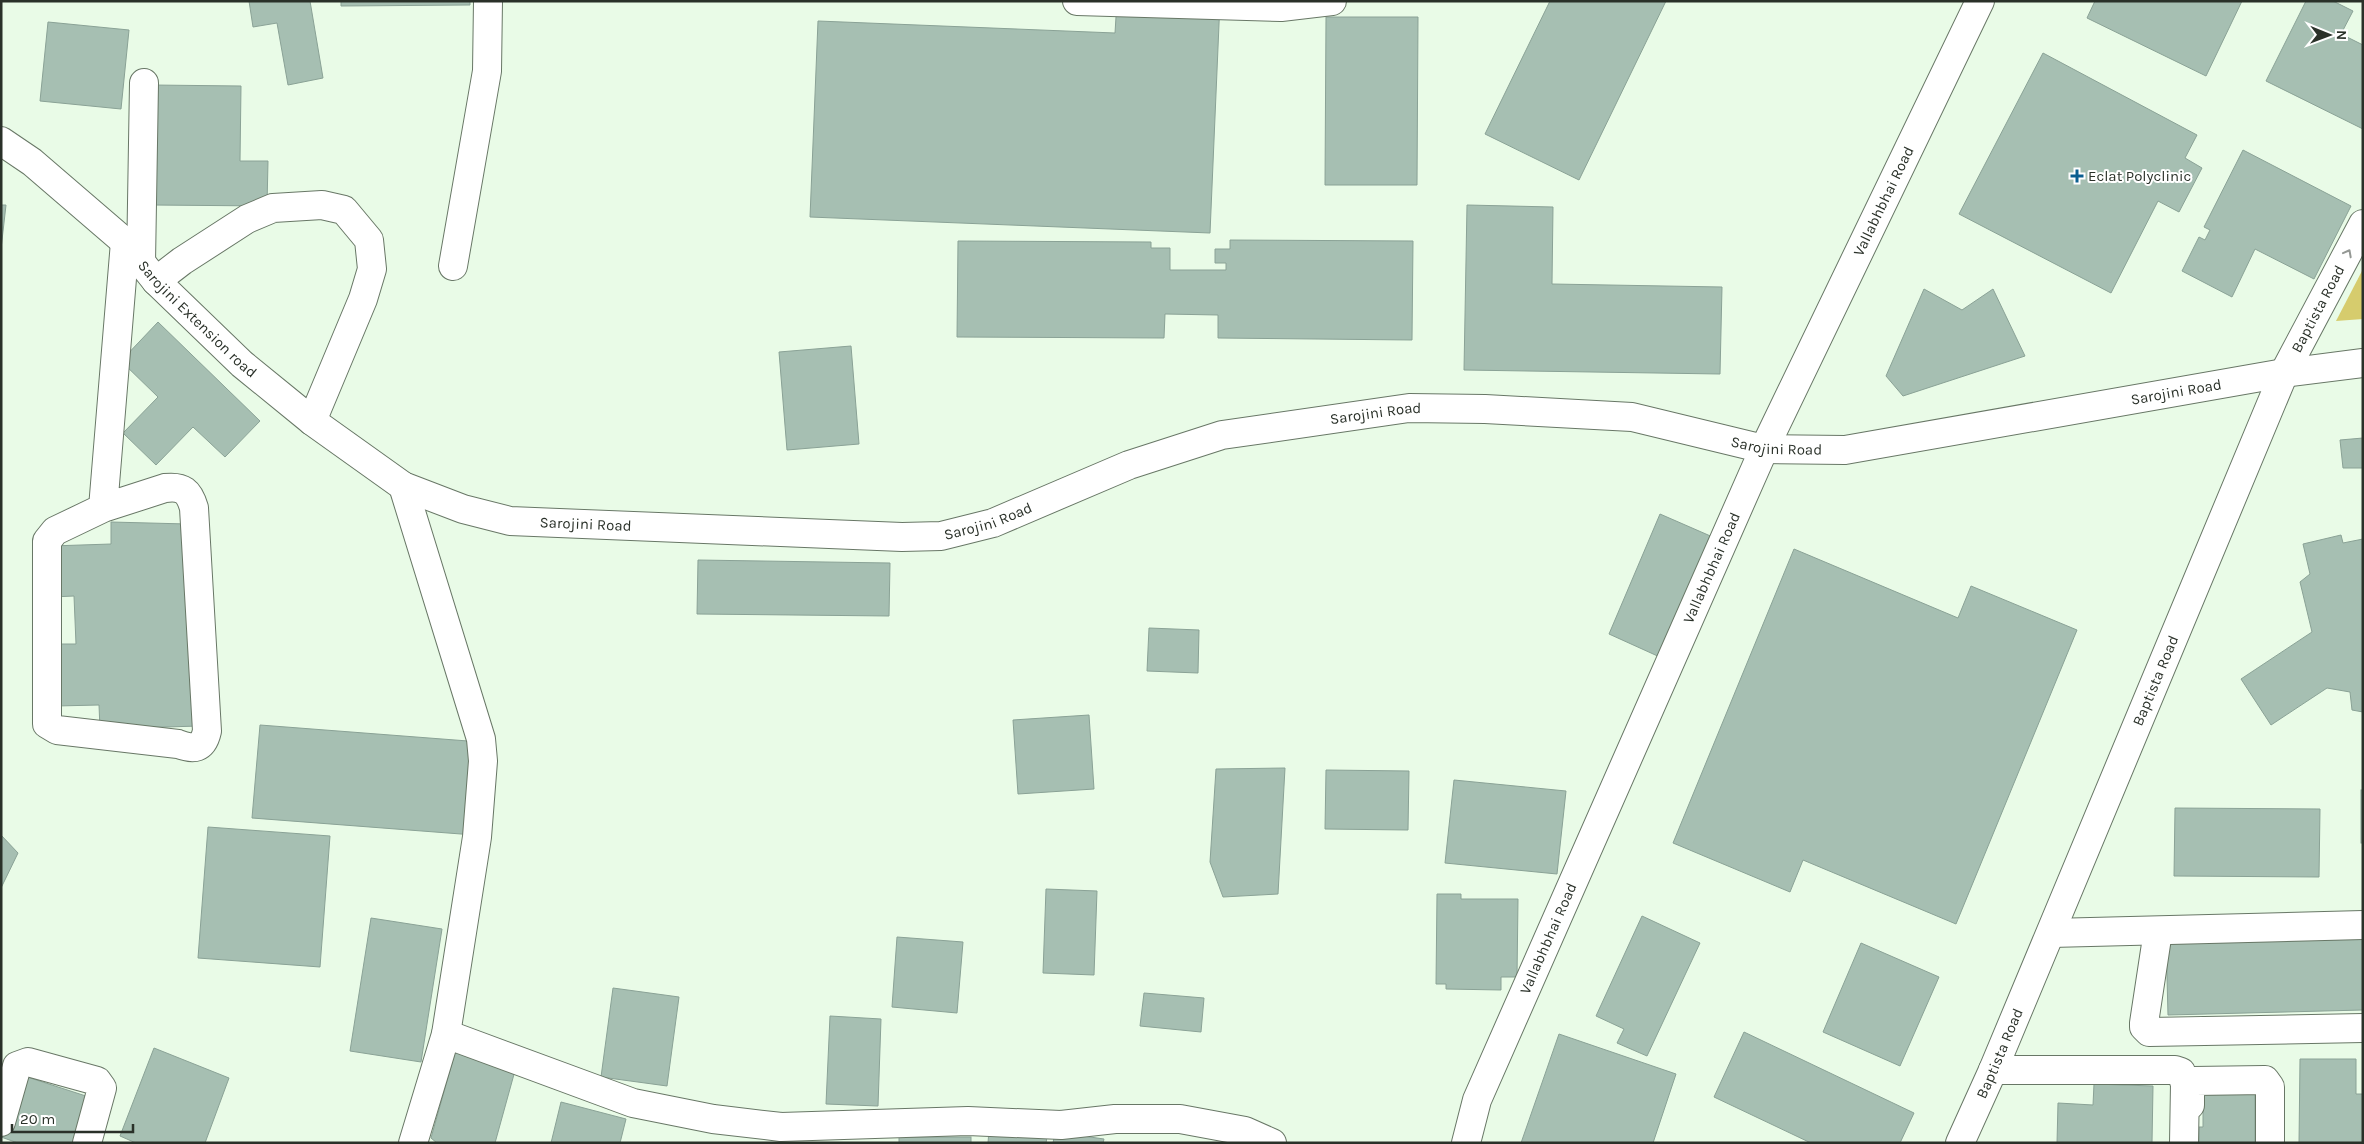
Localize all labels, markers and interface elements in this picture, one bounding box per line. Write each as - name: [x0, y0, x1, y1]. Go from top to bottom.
- north arrow: [2304, 10, 2354, 60]
- text: N: [2333, 30, 2350, 40]
- street label: Vallabhbhai Road: [1849, 143, 1918, 259]
- place label: Eclat Polyclinic: [2088, 167, 2191, 185]
- marker: Eclat Polyclinic: [2070, 169, 2084, 183]
- one-way arrow: [2342, 249, 2352, 258]
- street label: Sarojini Extension road: [134, 257, 260, 381]
- street label: Baptista Road: [2287, 262, 2349, 356]
- street label: Sarojini Road: [2129, 375, 2223, 409]
- street label: Sarojini Road: [1329, 399, 1421, 428]
- street label: Sarojini Road: [1729, 432, 1822, 459]
- street label: Sarojini Road: [942, 498, 1035, 544]
- street label: Vallabhbhai Road: [1679, 509, 1744, 626]
- street label: Sarojini Road: [539, 513, 632, 535]
- street label: Baptista Road: [2129, 633, 2182, 729]
- street label: Vallabhbhai Road: [1516, 880, 1581, 997]
- street label: Baptista Road: [1972, 1006, 2027, 1101]
- scale bar: [12, 1102, 134, 1134]
- text: 20 m: [20, 1110, 55, 1128]

